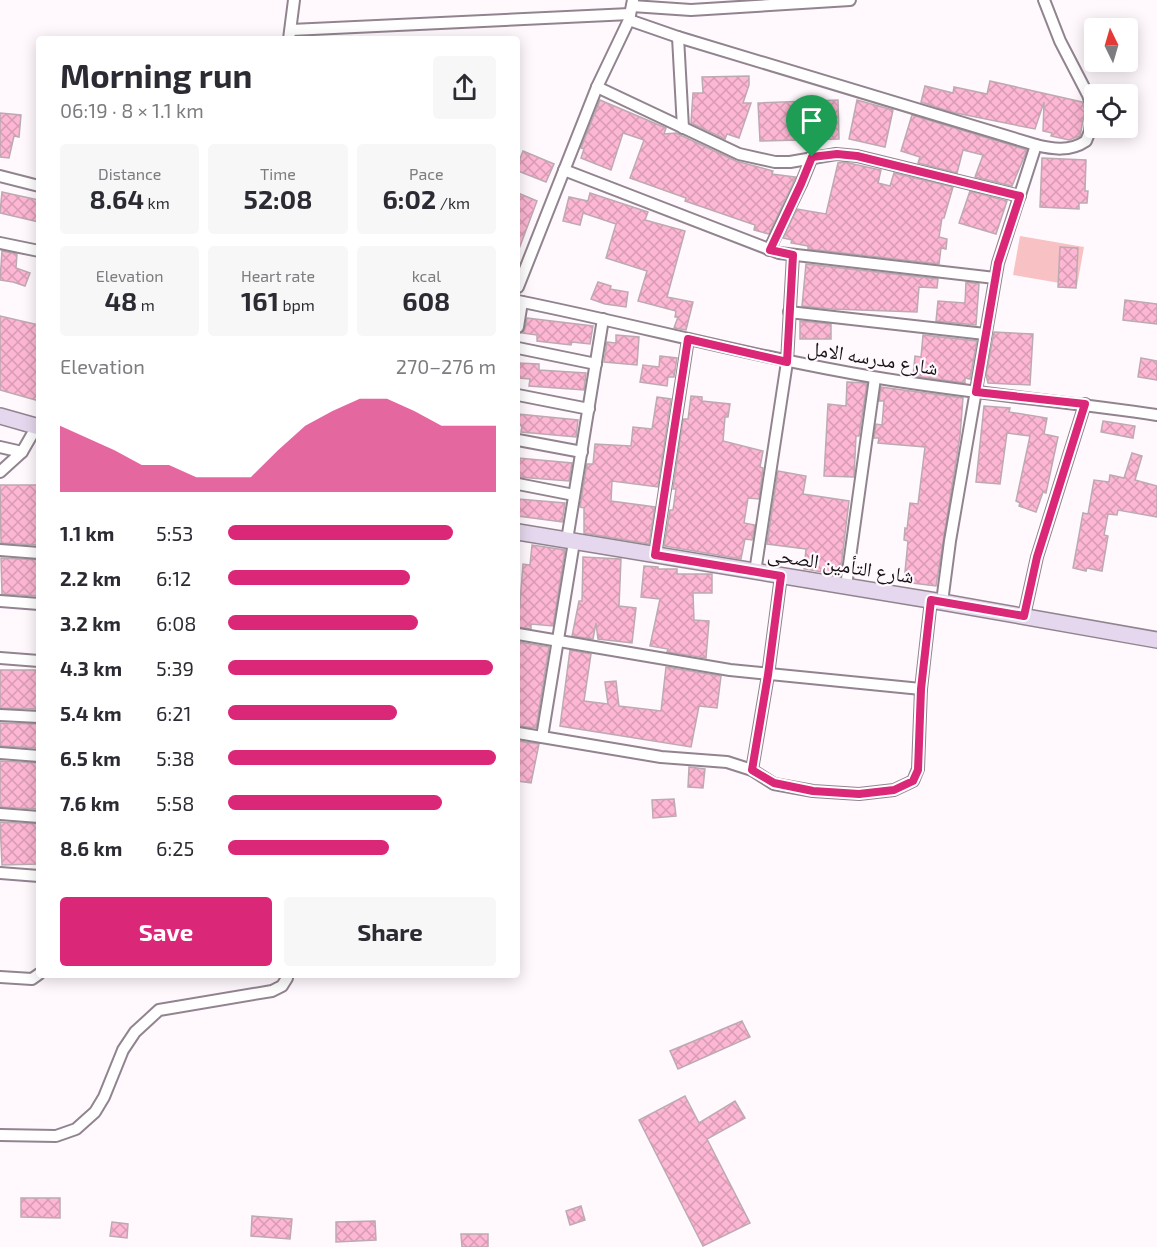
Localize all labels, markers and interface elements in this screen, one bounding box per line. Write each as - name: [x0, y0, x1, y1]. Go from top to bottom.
- north arrow: [1084, 18, 1138, 72]
- map controls: [1084, 18, 1138, 138]
- text: Morning run: [60, 55, 252, 95]
- button: share: [433, 56, 496, 119]
- button: locate: [1084, 84, 1138, 138]
- pin: [786, 95, 837, 157]
- text: 06:19 · 8 × 1.1 km: [60, 98, 204, 122]
- icon: arrive: [795, 104, 828, 137]
- text: Distance: [98, 164, 161, 183]
- text: Time: [260, 164, 296, 183]
- text: Pace: [409, 164, 444, 183]
- text: 8.64: [90, 183, 144, 214]
- text: 52:08: [244, 183, 312, 214]
- text: 6:02: [383, 183, 436, 214]
- text: km: [144, 193, 170, 212]
- text: /km: [436, 193, 470, 212]
- text: Elevation: [96, 266, 164, 285]
- text: Heart rate: [241, 266, 315, 285]
- text: kcal: [412, 266, 441, 285]
- text: 48: [104, 285, 137, 316]
- text: 161: [241, 285, 279, 316]
- text: 608: [402, 285, 450, 316]
- text: m: [137, 295, 155, 314]
- text: bpm: [279, 295, 315, 314]
- street label: شارع مدرسه الامل: [806, 335, 940, 381]
- text: Elevation: [60, 354, 145, 378]
- text: 270–276 m: [396, 354, 496, 378]
- text: 1.1 km: [60, 521, 114, 545]
- text: 5:53: [156, 521, 193, 545]
- street label: شارع التأمين الصحى: [766, 541, 916, 589]
- text: 2.2 km: [60, 566, 121, 590]
- text: 6:12: [156, 566, 191, 590]
- text: 3.2 km: [60, 611, 121, 635]
- text: 6:08: [156, 611, 196, 635]
- text: 4.3 km: [60, 656, 122, 680]
- text: 5:39: [156, 656, 194, 680]
- text: 5.4 km: [60, 701, 122, 725]
- text: 6:21: [156, 701, 191, 725]
- text: 6.5 km: [60, 746, 121, 770]
- text: 5:38: [156, 746, 195, 770]
- text: 7.6 km: [60, 791, 120, 815]
- text: 5:58: [156, 791, 194, 815]
- text: 8.6 km: [60, 836, 122, 860]
- text: 6:25: [156, 836, 194, 860]
- button: Save: [60, 897, 272, 966]
- button: Share: [284, 897, 496, 966]

